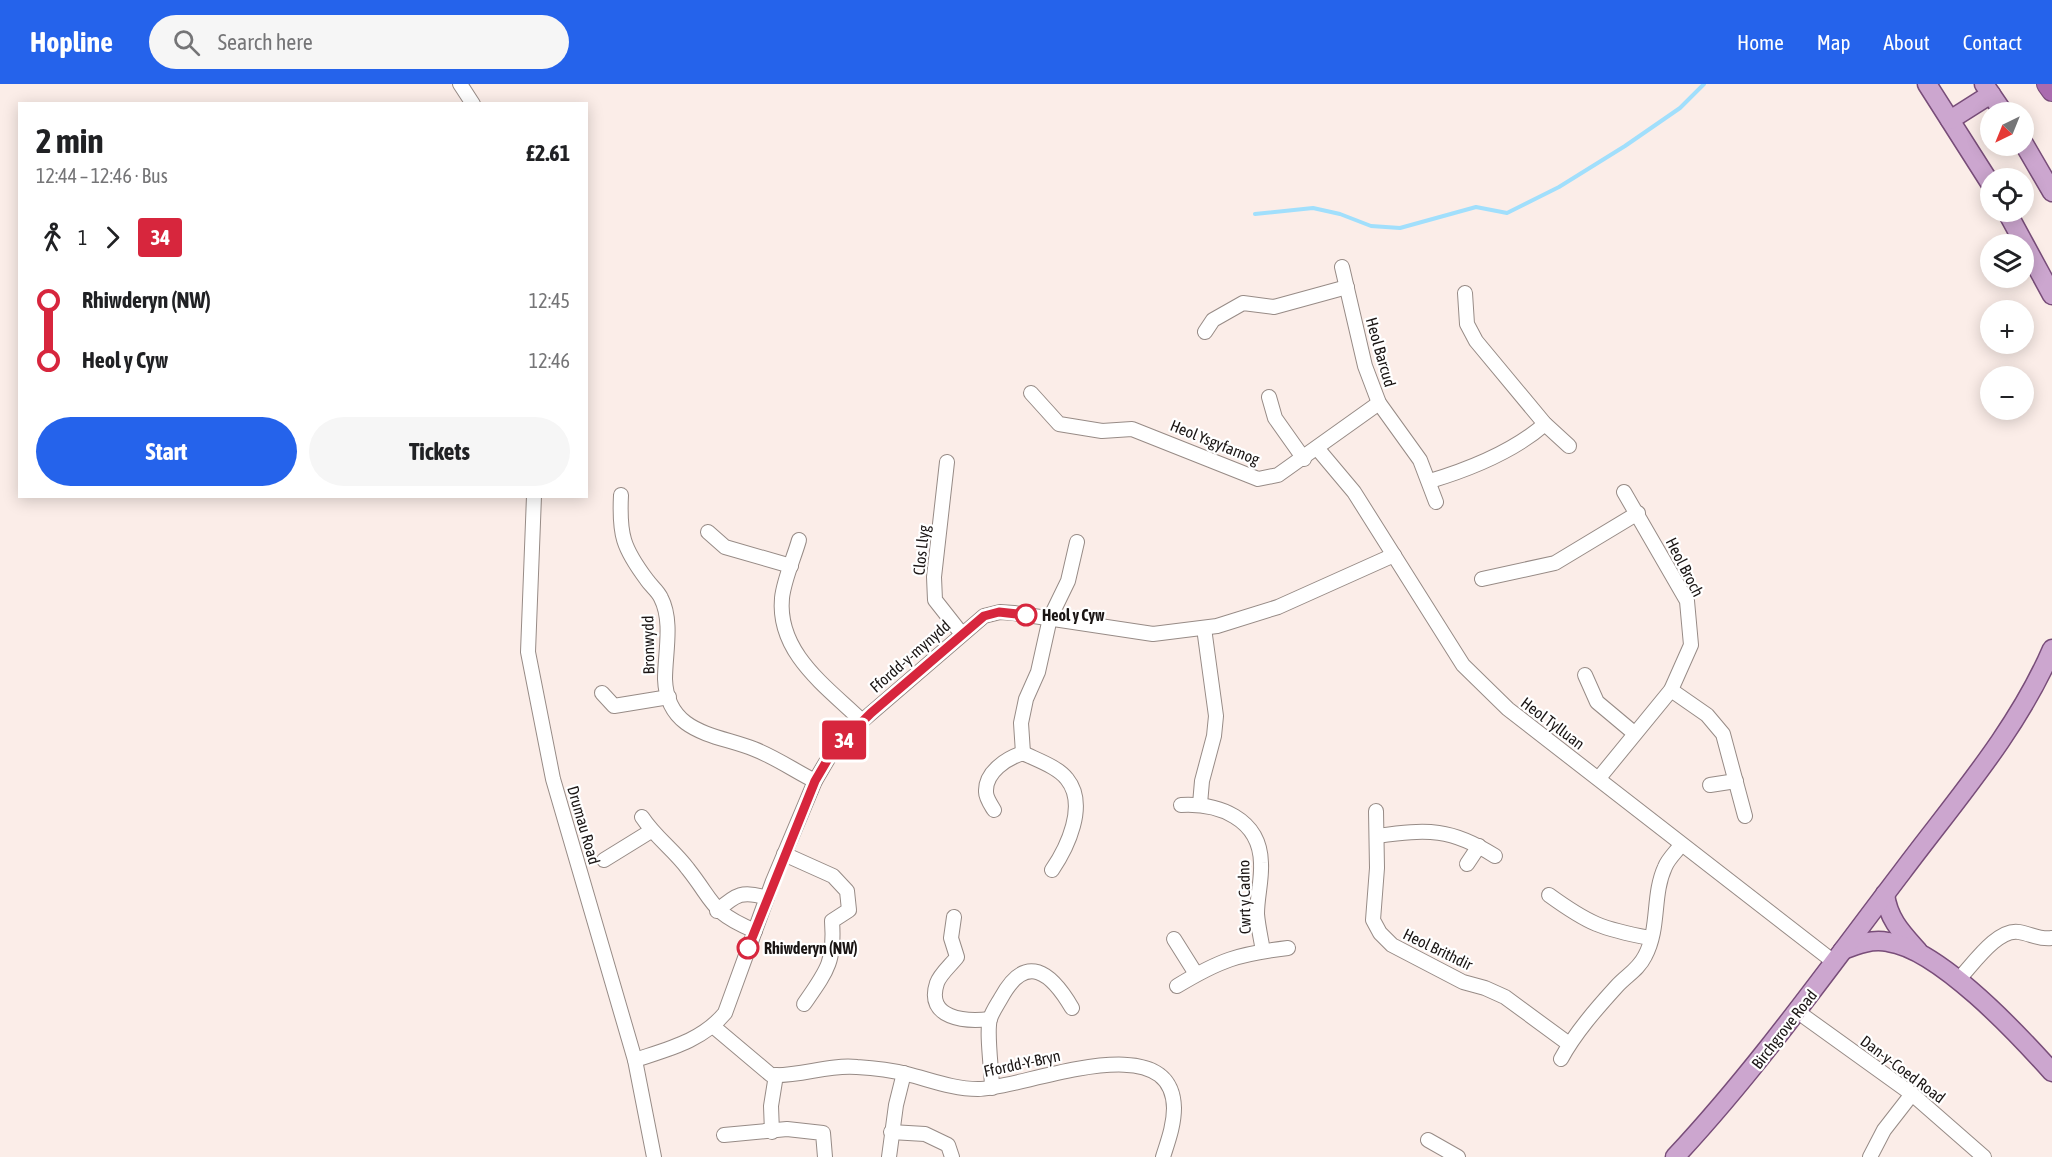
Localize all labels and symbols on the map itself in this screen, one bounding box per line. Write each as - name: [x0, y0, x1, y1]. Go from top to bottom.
- north arrow: [1980, 102, 2034, 156]
- street label: Heol Barcud: [1363, 315, 1399, 389]
- street label: Heol Ysgyfarnog: [1167, 416, 1262, 469]
- street label: Clos Llyg: [909, 524, 934, 576]
- street label: Heol Broch: [1662, 534, 1708, 600]
- marker: Heol y Cyw: [1015, 604, 1037, 626]
- place label: Heol y Cyw: [1042, 606, 1105, 624]
- street label: Bronwydd: [638, 615, 659, 675]
- street label: Ffordd-y-mynydd: [866, 616, 954, 696]
- street label: Heol Tylluan: [1517, 693, 1588, 754]
- line badge: 34: [817, 720, 871, 760]
- street label: Drumau Road: [564, 784, 604, 866]
- street label: Cwrt y Cadno: [1234, 860, 1255, 934]
- street label: Heol Brithdir: [1400, 925, 1476, 974]
- marker: Rhiwderyn (NW): [737, 937, 759, 959]
- place label: Rhiwderyn (NW): [764, 939, 858, 957]
- street label: Birchgrove Road: [1748, 986, 1821, 1073]
- street label: Dan-y-Coed Road: [1857, 1031, 1949, 1107]
- street label: Ffordd-Y-Bryn: [982, 1046, 1062, 1081]

